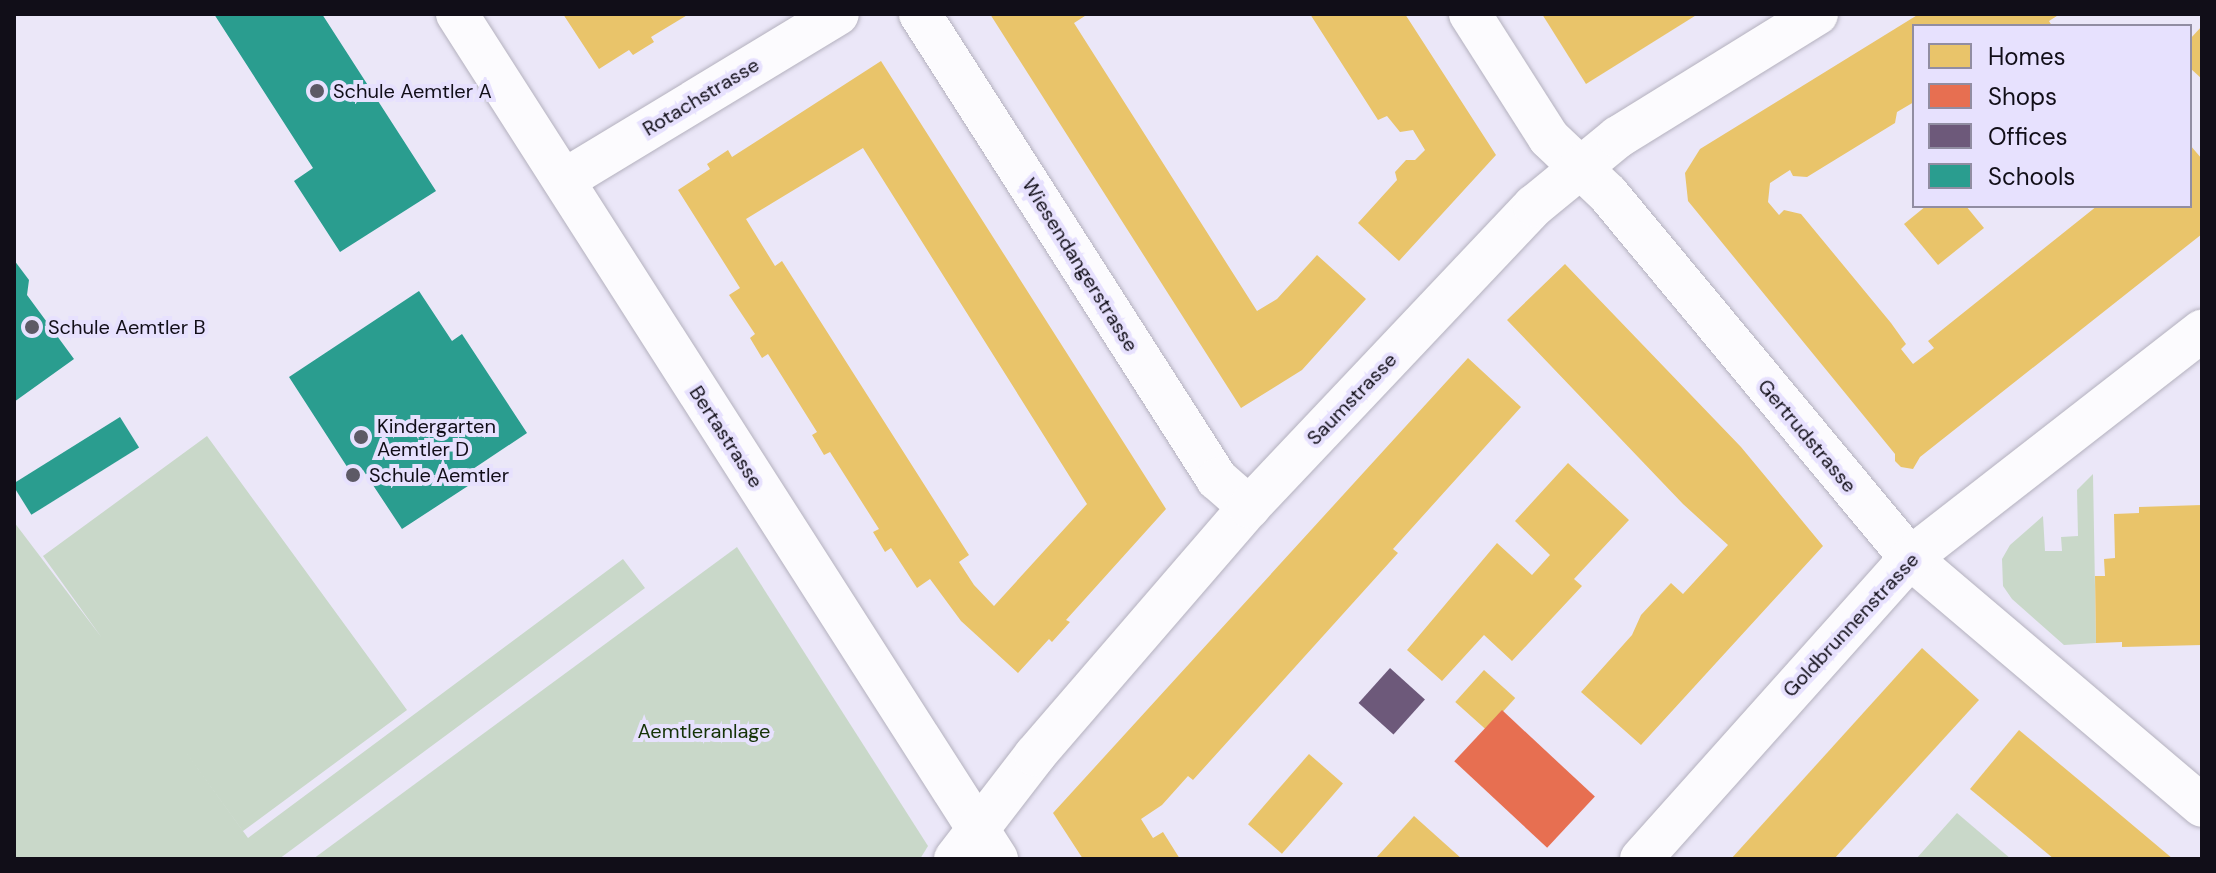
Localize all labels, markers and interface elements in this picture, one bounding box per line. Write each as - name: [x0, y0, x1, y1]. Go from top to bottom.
- legend: [1912, 24, 2192, 208]
- text: Homes: [1988, 41, 2066, 72]
- street label: Rotachstrasse: [638, 53, 764, 141]
- place label: Schule Aemtler A: [333, 79, 492, 103]
- text: Shops: [1988, 81, 2057, 112]
- marker: Schule Aemtler A: [308, 82, 326, 100]
- text: Offices: [1988, 121, 2068, 152]
- text: Schools: [1988, 161, 2075, 192]
- street label: Wiesendangerstrasse: [1017, 174, 1143, 356]
- place label: Schule Aemtler B: [48, 315, 205, 339]
- marker: Schule Aemtler B: [23, 318, 41, 336]
- street label: Saumstrasse: [1302, 348, 1402, 450]
- street label: Gertrudstrasse: [1753, 375, 1861, 497]
- street label: Bertastrasse: [684, 382, 768, 492]
- place label: Kindergarten Aemtler D: [377, 414, 496, 461]
- marker: Kindergarten Aemtler D: [352, 428, 370, 446]
- place label: Schule Aemtler: [369, 463, 509, 487]
- marker: Schule Aemtler: [344, 466, 362, 484]
- street label: Goldbrunnenstrasse: [1778, 548, 1924, 702]
- park label: Aemtleranlage: [638, 719, 770, 743]

